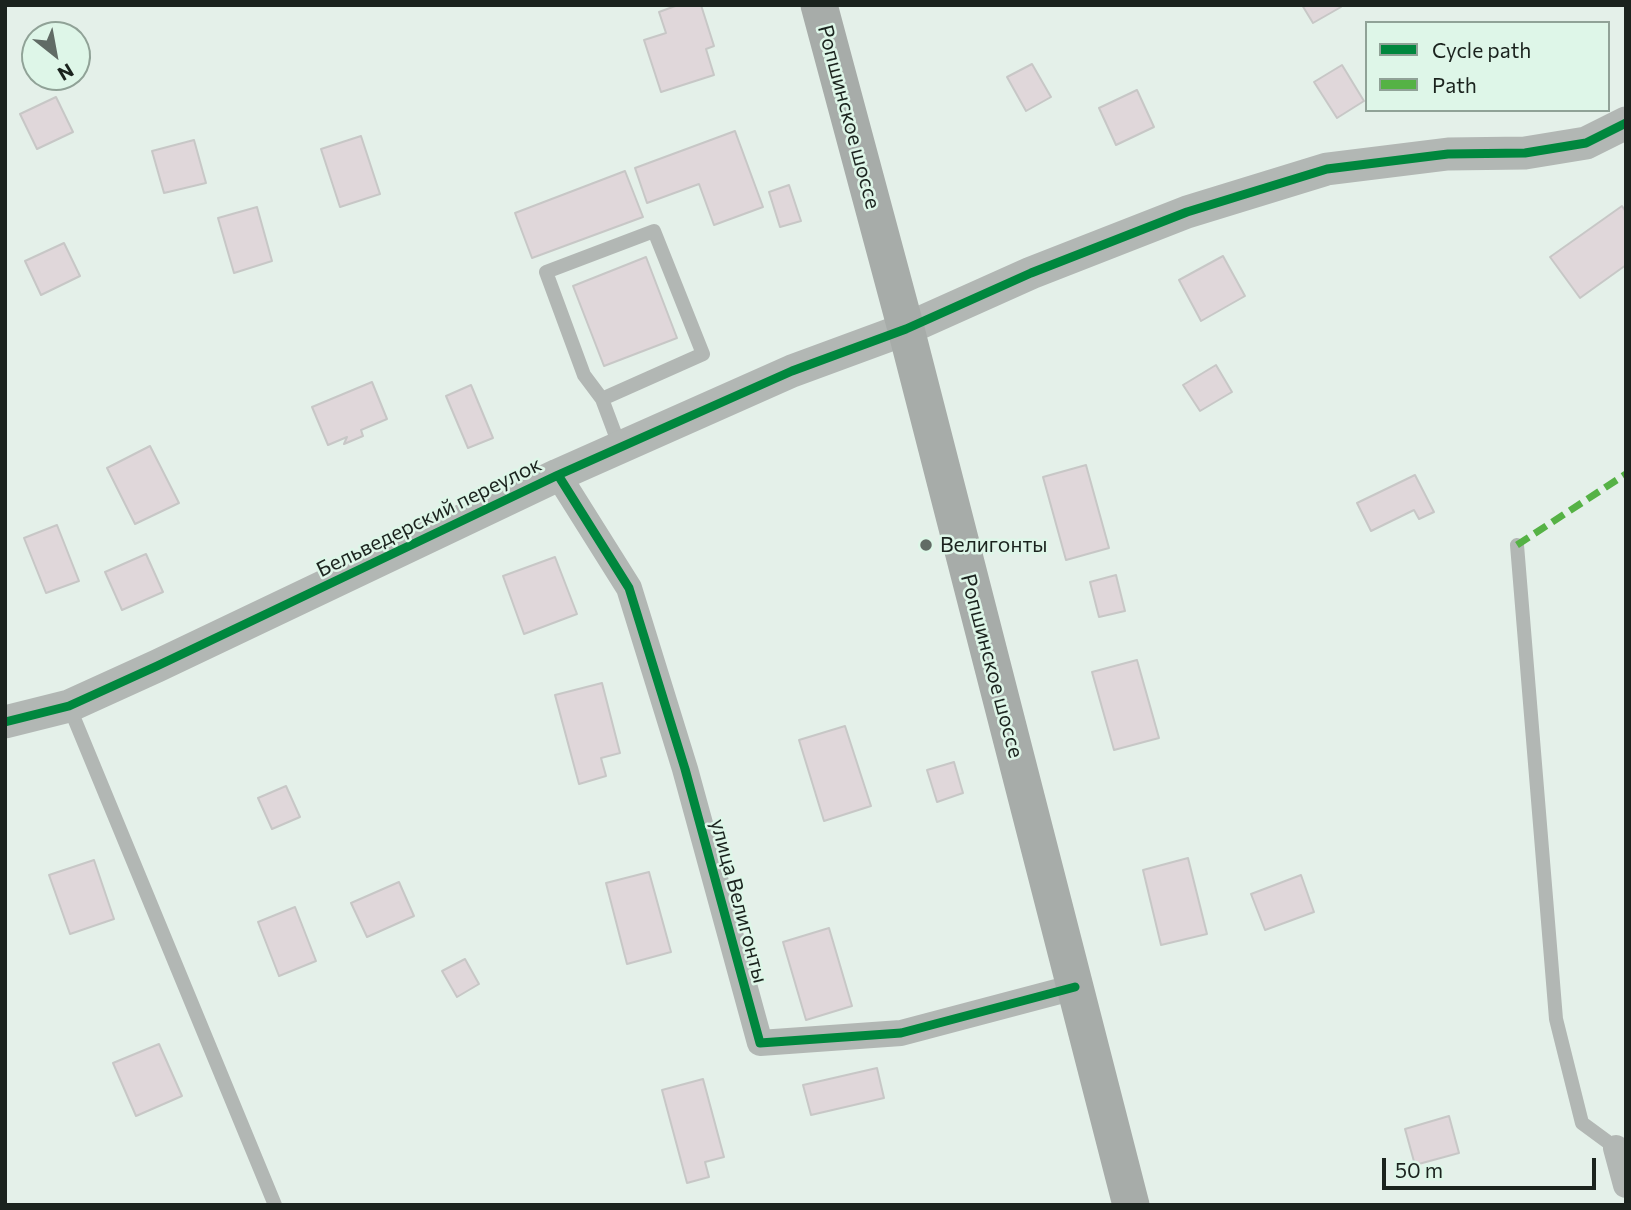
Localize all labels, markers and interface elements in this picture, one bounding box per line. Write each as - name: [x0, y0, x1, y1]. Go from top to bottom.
- north arrow: [21, 21, 91, 91]
- legend: [1365, 21, 1610, 112]
- street label: Ропшинское шоссе: [812, 22, 886, 212]
- text: Cycle path: [1432, 37, 1531, 62]
- text: N: [54, 59, 78, 86]
- text: Path: [1432, 72, 1477, 97]
- street label: Бельведерский переулок: [312, 452, 546, 582]
- place label: Велигонты: [940, 532, 1047, 558]
- marker: Велигонты: [918, 537, 934, 553]
- street label: Ропшинское шоссе: [955, 571, 1029, 761]
- street label: улица Велигонты: [705, 816, 773, 986]
- scale bar: [1386, 1144, 1600, 1188]
- text: 50 m: [1395, 1157, 1443, 1182]

